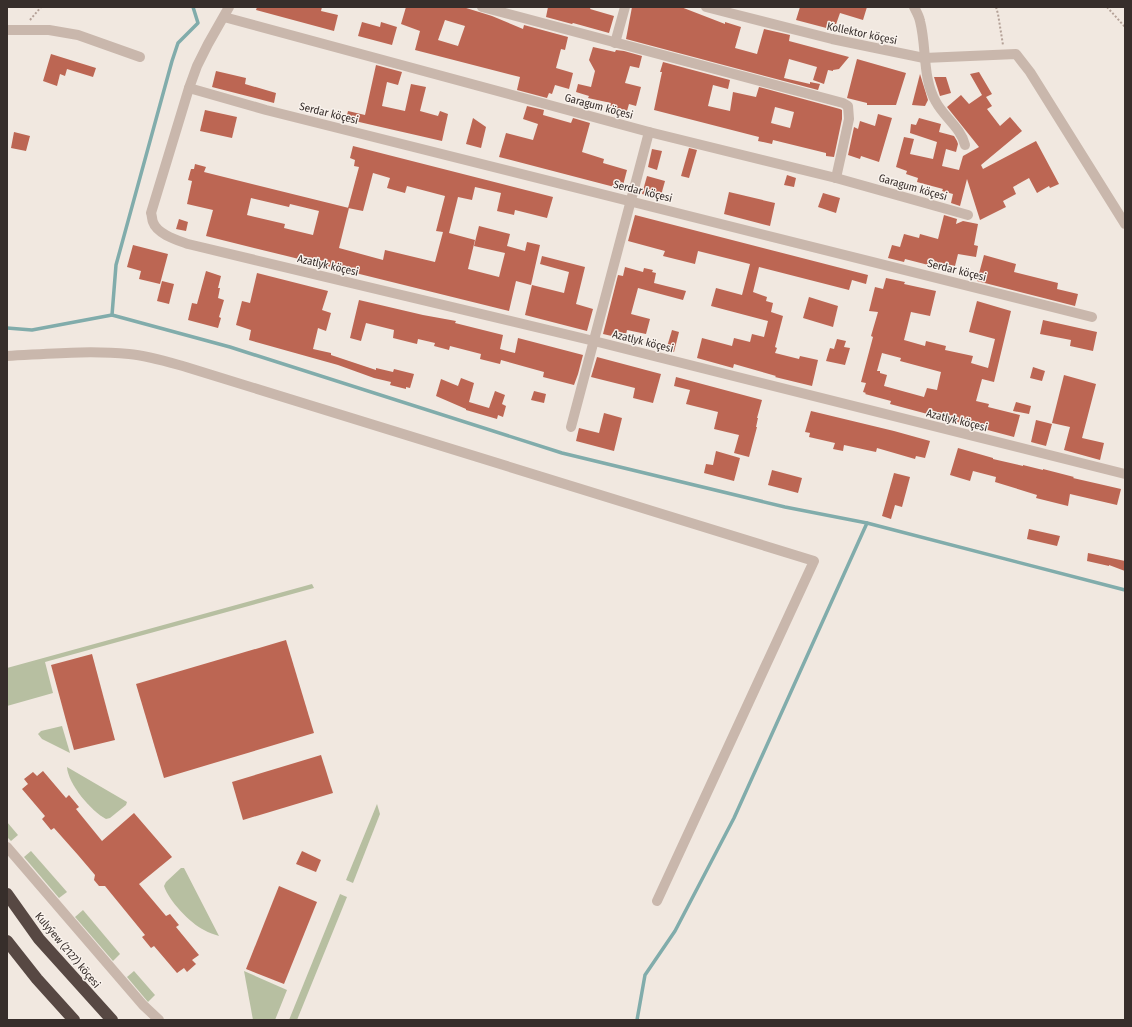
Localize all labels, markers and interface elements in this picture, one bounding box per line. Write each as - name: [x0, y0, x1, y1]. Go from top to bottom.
- street label: Kollektor köçesi: [826, 20, 898, 47]
- street label: Garagum köçesi: [563, 91, 635, 122]
- street label: Serdar köçesi: [298, 100, 360, 127]
- street label: Garagum köçesi: [877, 172, 949, 204]
- street label: Serdar köçesi: [612, 178, 674, 205]
- street label: Azatlyk köçesi: [296, 252, 360, 279]
- street label: Serdar köçesi: [926, 257, 988, 284]
- street label: Azatlyk köçesi: [611, 328, 675, 355]
- street label: Azatlyk köçesi: [925, 407, 989, 434]
- street label: Kulyýew (2127) köçesi: [32, 910, 103, 991]

